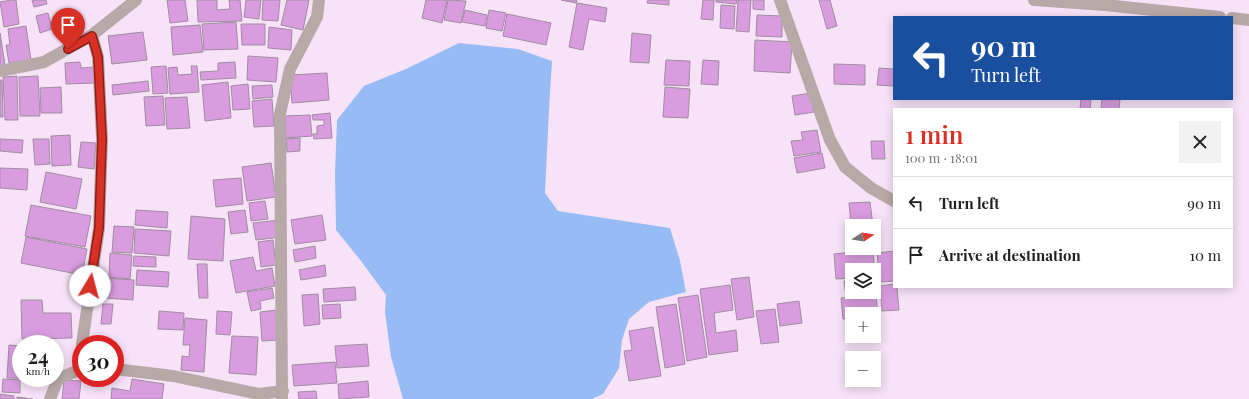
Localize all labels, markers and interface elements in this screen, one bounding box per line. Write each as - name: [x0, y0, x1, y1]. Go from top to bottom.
- pin: [51, 8, 85, 49]
- icon: arrive: [57, 14, 79, 36]
- text: 90 m: [971, 27, 1036, 64]
- icon: left: [905, 32, 957, 84]
- text: Turn left: [971, 63, 1041, 87]
- text: 1 min: [905, 118, 963, 150]
- button: close: [1179, 121, 1221, 163]
- text: 100 m · 18:01: [905, 149, 978, 166]
- icon: left: [905, 192, 927, 214]
- text: Turn left: [939, 193, 1000, 213]
- text: 90 m: [1187, 193, 1221, 213]
- north arrow: [845, 219, 881, 255]
- map controls: [845, 219, 881, 387]
- icon: arrive: [905, 244, 927, 266]
- text: Arrive at destination: [939, 245, 1081, 265]
- text: 10 m: [1189, 245, 1221, 265]
- button: layers: [845, 263, 881, 299]
- position arrow: [69, 265, 111, 307]
- button: +: [845, 307, 881, 343]
- speed limit sign: 30: [72, 335, 124, 387]
- text: 24: [27, 342, 49, 369]
- button: −: [845, 351, 881, 387]
- text: km/h: [26, 364, 50, 378]

